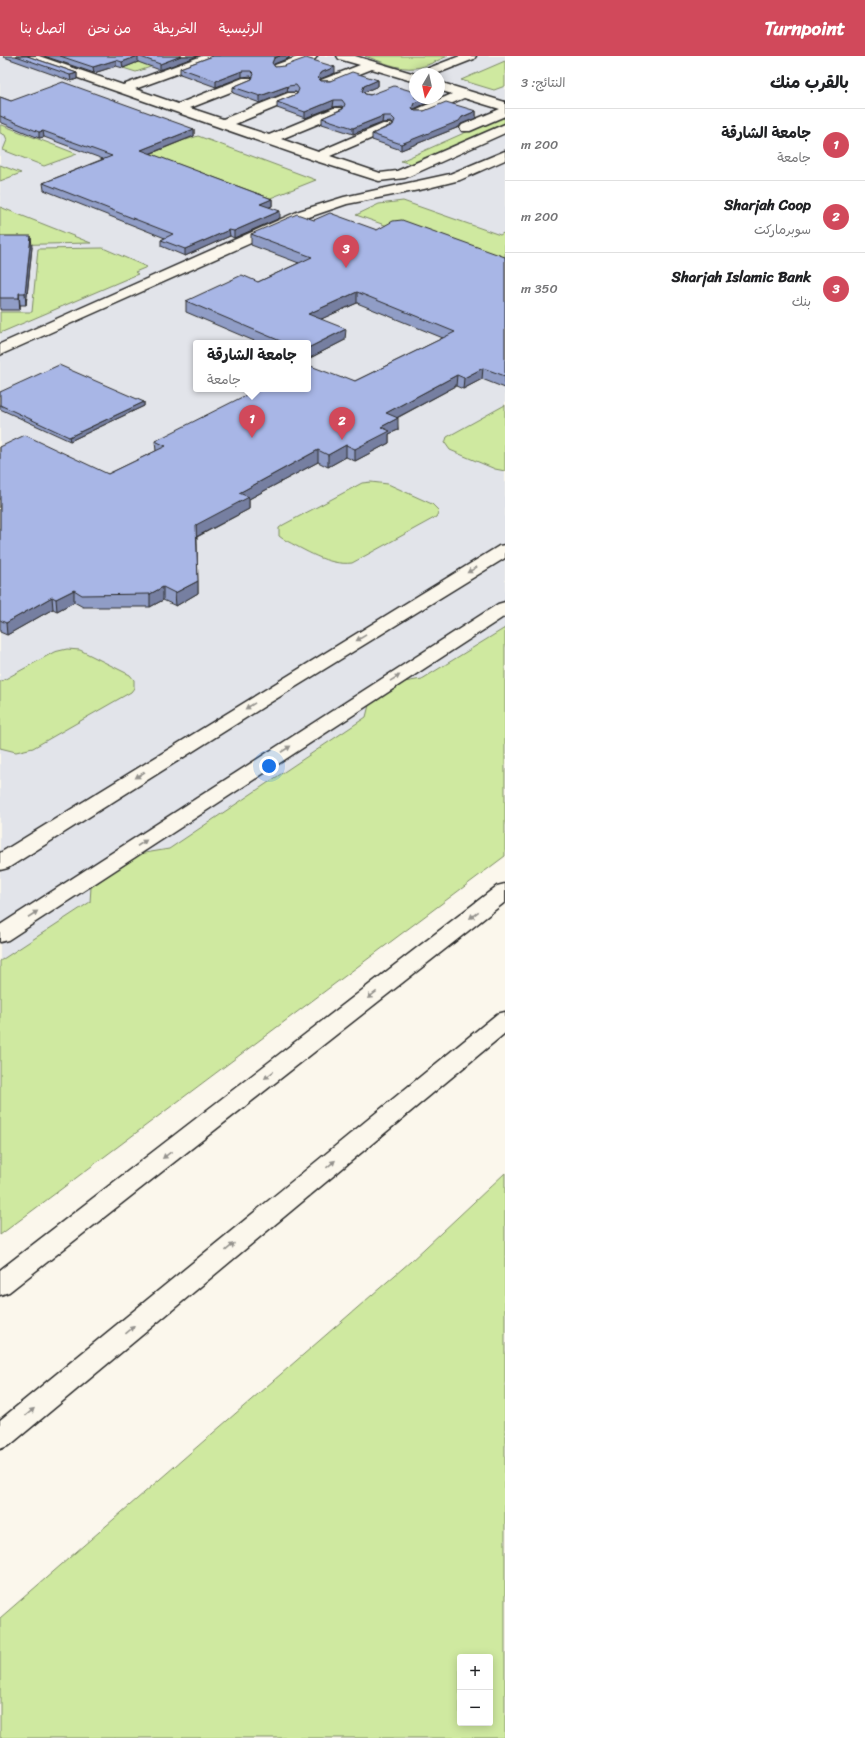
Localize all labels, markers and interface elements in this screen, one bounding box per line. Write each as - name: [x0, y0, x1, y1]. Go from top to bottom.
- text: Turnpoint: [764, 12, 845, 45]
- text: اتصل بنا: [20, 16, 66, 41]
- text: من نحن: [88, 16, 131, 41]
- text: الخريطة: [153, 16, 197, 41]
- text: الرئيسية: [219, 16, 263, 41]
- text: بالقرب منك: [770, 67, 849, 97]
- north arrow: [409, 68, 445, 104]
- text: النتائج: 3: [521, 71, 565, 94]
- text: جامعة الشارقة: [721, 120, 811, 146]
- text: 200 m: [521, 133, 558, 156]
- text: 1: [833, 133, 839, 156]
- text: جامعة: [777, 146, 811, 169]
- text: Sharjah Coop: [724, 192, 811, 218]
- text: 200 m: [521, 205, 558, 228]
- text: 2: [832, 205, 840, 228]
- text: سوبرماركت: [754, 218, 811, 241]
- pin: 3: [333, 235, 359, 268]
- text: Sharjah Islamic Bank: [672, 264, 811, 290]
- text: 350 m: [521, 277, 558, 300]
- text: 3: [832, 277, 840, 300]
- text: بنك: [792, 290, 811, 313]
- popup: [193, 340, 311, 392]
- text: جامعة الشارقة: [207, 342, 297, 368]
- text: جامعة: [207, 368, 241, 391]
- pin: 1: [239, 405, 265, 438]
- pin: 2: [329, 407, 355, 440]
- one-way arrow: [466, 566, 478, 573]
- one-way arrow: [355, 634, 367, 641]
- one-way arrow: [390, 674, 400, 682]
- one-way arrow: [245, 702, 255, 710]
- one-way arrow: [281, 745, 291, 753]
- your location: [259, 756, 279, 776]
- one-way arrow: [135, 771, 145, 779]
- one-way arrow: [137, 839, 147, 847]
- one-way arrow: [27, 910, 39, 917]
- one-way arrow: [469, 910, 480, 919]
- one-way arrow: [366, 990, 377, 999]
- one-way arrow: [264, 1070, 275, 1079]
- one-way arrow: [161, 1150, 172, 1159]
- one-way arrow: [325, 1159, 336, 1168]
- one-way arrow: [225, 1242, 236, 1251]
- one-way arrow: [125, 1325, 136, 1334]
- one-way arrow: [25, 1408, 35, 1417]
- map controls: [457, 1654, 493, 1726]
- button: +: [457, 1654, 493, 1690]
- button: −: [457, 1690, 493, 1726]

